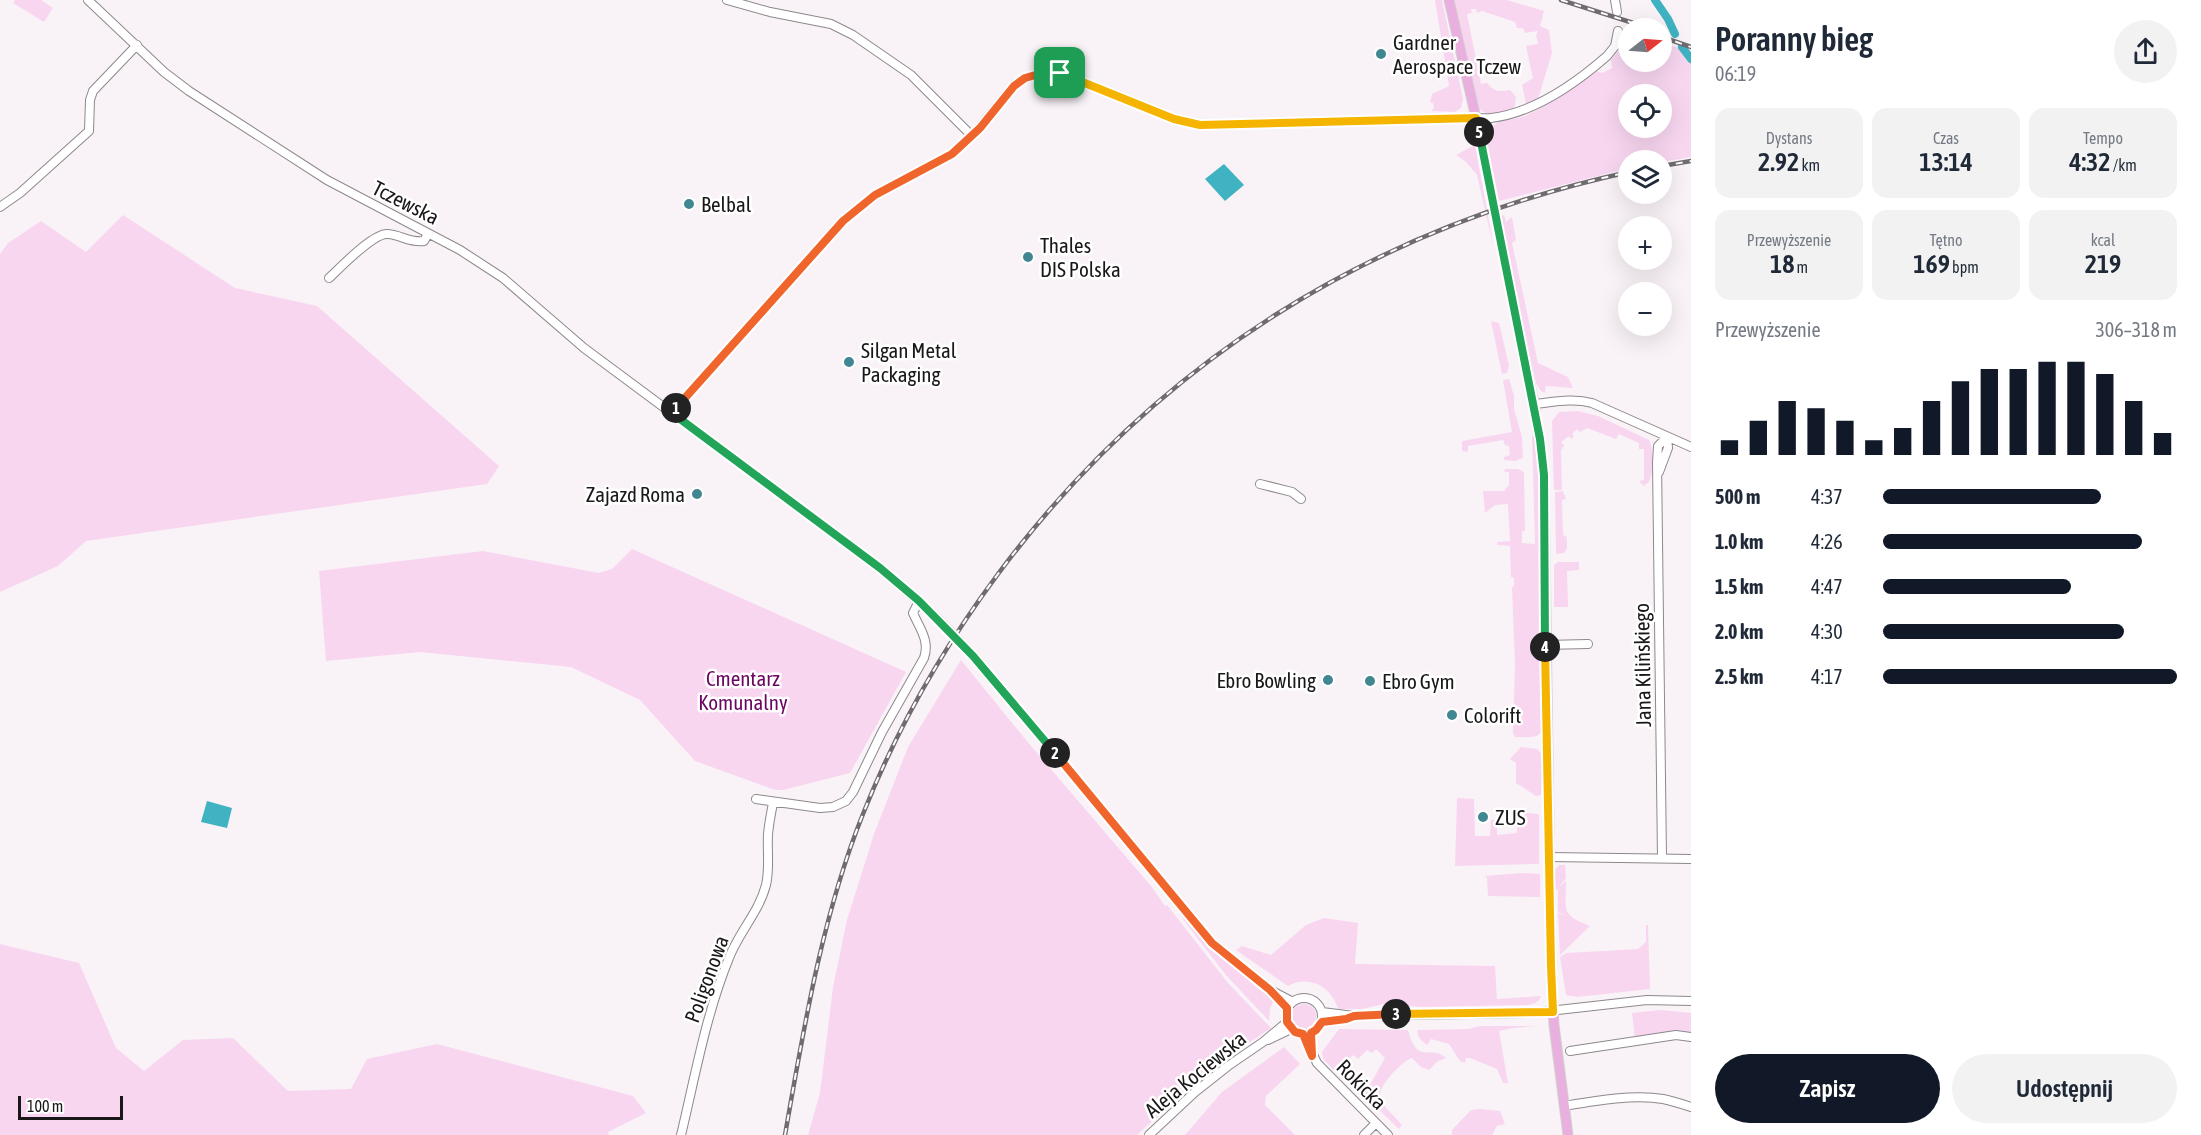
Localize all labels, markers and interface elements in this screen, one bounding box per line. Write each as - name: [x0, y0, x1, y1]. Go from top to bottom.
- north arrow: [1618, 18, 1672, 72]
- map controls: [1618, 18, 1672, 336]
- text: Poranny bieg: [1715, 20, 1873, 58]
- button: share: [2114, 20, 2177, 83]
- place label: Gardner Aerospace Tczew: [1393, 30, 1522, 78]
- pin: [1034, 47, 1085, 98]
- marker: Gardner Aerospace Tczew: [1374, 47, 1388, 61]
- icon: arrive: [1043, 56, 1076, 89]
- text: 06:19: [1715, 62, 1756, 85]
- button: locate: [1618, 84, 1672, 138]
- pin: 5: [1464, 117, 1494, 147]
- text: 5: [1475, 123, 1483, 141]
- text: Dystans: [1766, 129, 1812, 147]
- text: Czas: [1933, 129, 1959, 147]
- text: Tempo: [2083, 129, 2123, 147]
- text: 2.92: [1758, 147, 1799, 177]
- text: 13:14: [1919, 147, 1973, 177]
- text: 4:32: [2069, 147, 2111, 177]
- button: layers: [1618, 150, 1672, 204]
- text: km: [1799, 156, 1820, 174]
- text: /km: [2111, 156, 2137, 174]
- street label: Tczewska: [369, 175, 443, 229]
- place label: Belbal: [701, 192, 752, 216]
- marker: Belbal: [682, 197, 696, 211]
- button: +: [1618, 216, 1672, 270]
- text: Przewyższenie: [1747, 231, 1831, 249]
- text: Tętno: [1929, 231, 1963, 249]
- text: kcal: [2091, 231, 2115, 249]
- place label: Thales DIS Polska: [1040, 233, 1121, 281]
- text: 18: [1770, 249, 1794, 279]
- text: 169: [1913, 249, 1950, 279]
- text: 219: [2085, 249, 2121, 279]
- marker: Thales DIS Polska: [1021, 250, 1035, 264]
- text: m: [1794, 258, 1808, 276]
- text: bpm: [1950, 258, 1979, 276]
- button: −: [1618, 282, 1672, 336]
- text: Przewyższenie: [1715, 318, 1820, 341]
- text: 306–318 m: [2095, 318, 2177, 341]
- place label: Silgan Metal Packaging: [861, 338, 957, 386]
- marker: Silgan Metal Packaging: [842, 355, 856, 369]
- pin: 1: [661, 393, 691, 423]
- text: 1: [672, 399, 680, 417]
- place label: Zajazd Roma: [586, 482, 685, 506]
- text: 500 m: [1715, 485, 1760, 508]
- text: 4:37: [1811, 485, 1843, 508]
- marker: Zajazd Roma: [690, 487, 704, 501]
- text: 1.0 km: [1715, 530, 1763, 553]
- text: 4:26: [1811, 530, 1843, 553]
- text: 1.5 km: [1715, 575, 1763, 598]
- text: 4:47: [1811, 575, 1843, 598]
- street label: Jana Kilińskiego: [1629, 603, 1655, 727]
- text: 2.0 km: [1715, 620, 1763, 643]
- text: 4:30: [1811, 620, 1843, 643]
- pin: 4: [1530, 632, 1560, 662]
- text: 4: [1541, 638, 1549, 656]
- text: 2.5 km: [1715, 665, 1763, 688]
- text: 4:17: [1811, 665, 1843, 688]
- park label: Cmentarz Komunalny: [698, 666, 788, 714]
- place label: Ebro Bowling: [1216, 668, 1316, 692]
- place label: Ebro Gym: [1382, 669, 1455, 693]
- marker: Ebro Bowling: [1321, 673, 1335, 687]
- marker: Ebro Gym: [1363, 674, 1377, 688]
- place label: Colorift: [1464, 703, 1521, 727]
- marker: Colorift: [1445, 708, 1459, 722]
- pin: 2: [1040, 738, 1070, 768]
- text: 2: [1051, 744, 1059, 762]
- place label: ZUS: [1495, 805, 1526, 829]
- marker: ZUS: [1476, 810, 1490, 824]
- street label: Poligonowa: [679, 932, 733, 1026]
- pin: 3: [1381, 999, 1411, 1029]
- text: 3: [1392, 1005, 1400, 1023]
- street label: Aleja Kociewska: [1140, 1026, 1250, 1122]
- street label: Rokicka: [1332, 1054, 1392, 1114]
- button: Zapisz: [1715, 1054, 1940, 1123]
- button: Udostępnij: [1952, 1054, 2177, 1123]
- scale bar: [18, 1093, 123, 1120]
- text: 100 m: [27, 1097, 63, 1115]

